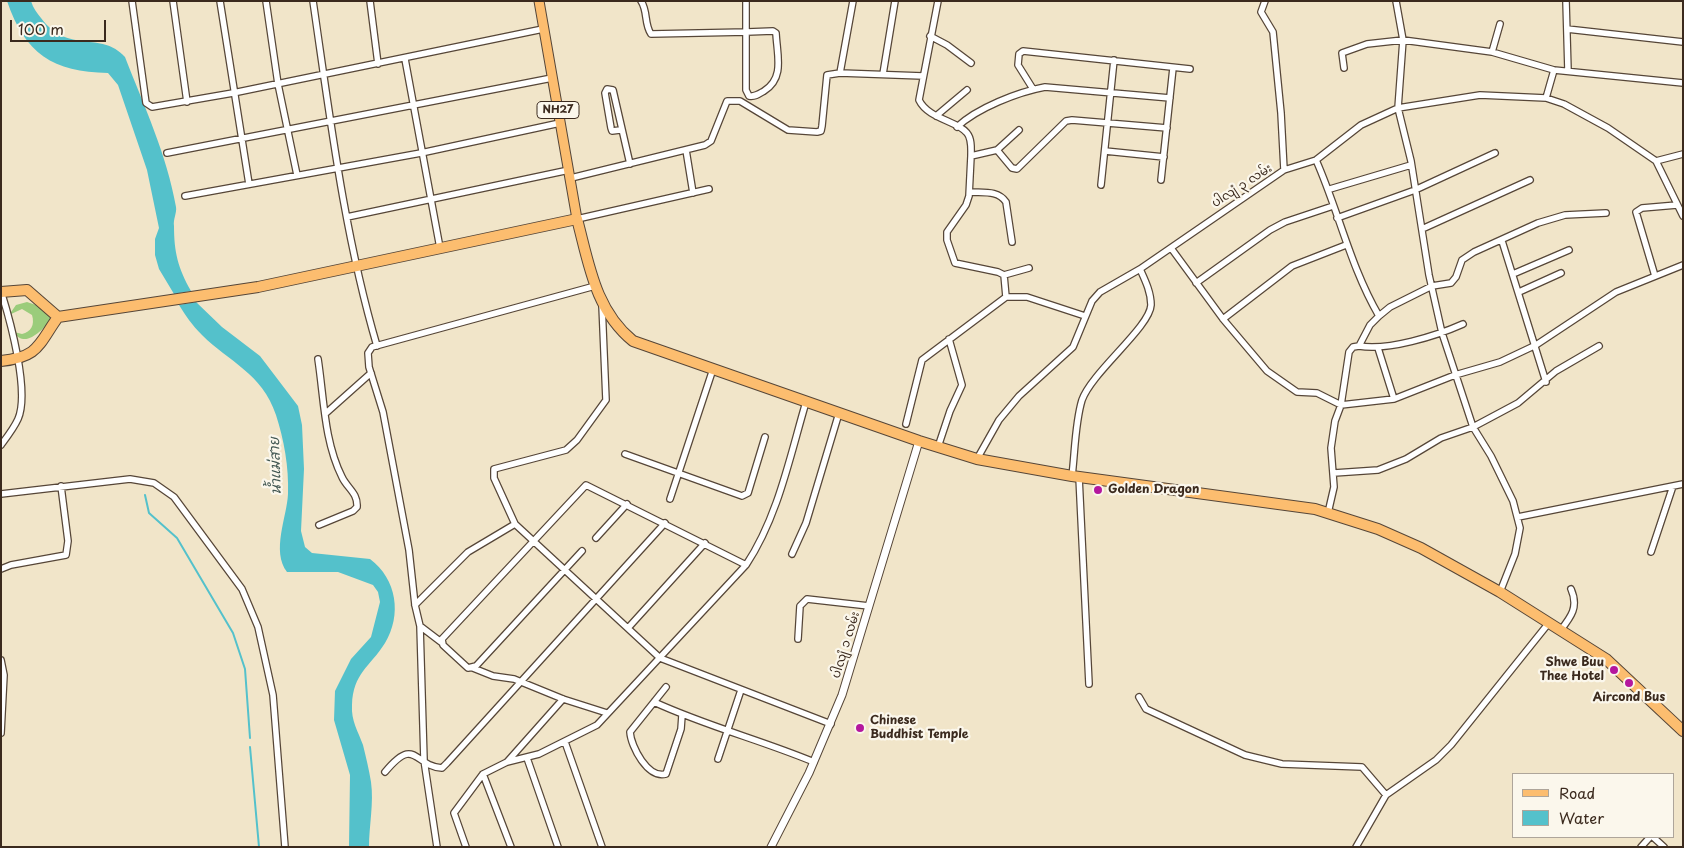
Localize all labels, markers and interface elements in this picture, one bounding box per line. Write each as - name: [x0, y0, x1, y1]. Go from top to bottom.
- scale bar: [12, 10, 109, 42]
- text: 100 m: [18, 17, 64, 40]
- road number: NH27: [537, 102, 579, 118]
- street label: ပါလျံ ၃ လမ်း: [1209, 161, 1275, 211]
- water label: น้ำแม่สาย: [267, 437, 285, 495]
- place label: Golden Dragon: [1108, 483, 1199, 497]
- marker: Golden Dragon: [1092, 484, 1104, 496]
- street label: ပါလျံ ၁ လမ်း: [829, 610, 863, 680]
- place label: Shwe Buu Thee Hotel: [1540, 656, 1604, 684]
- marker: Shwe Buu Thee Hotel: [1608, 664, 1620, 676]
- marker: Aircond Bus: [1623, 677, 1635, 689]
- place label: Aircond Bus: [1593, 691, 1665, 705]
- place label: Chinese Buddhist Temple: [870, 714, 969, 742]
- marker: Chinese Buddhist Temple: [854, 722, 866, 734]
- legend: [1512, 773, 1674, 838]
- text: Road: [1559, 781, 1595, 804]
- text: Water: [1559, 806, 1604, 829]

